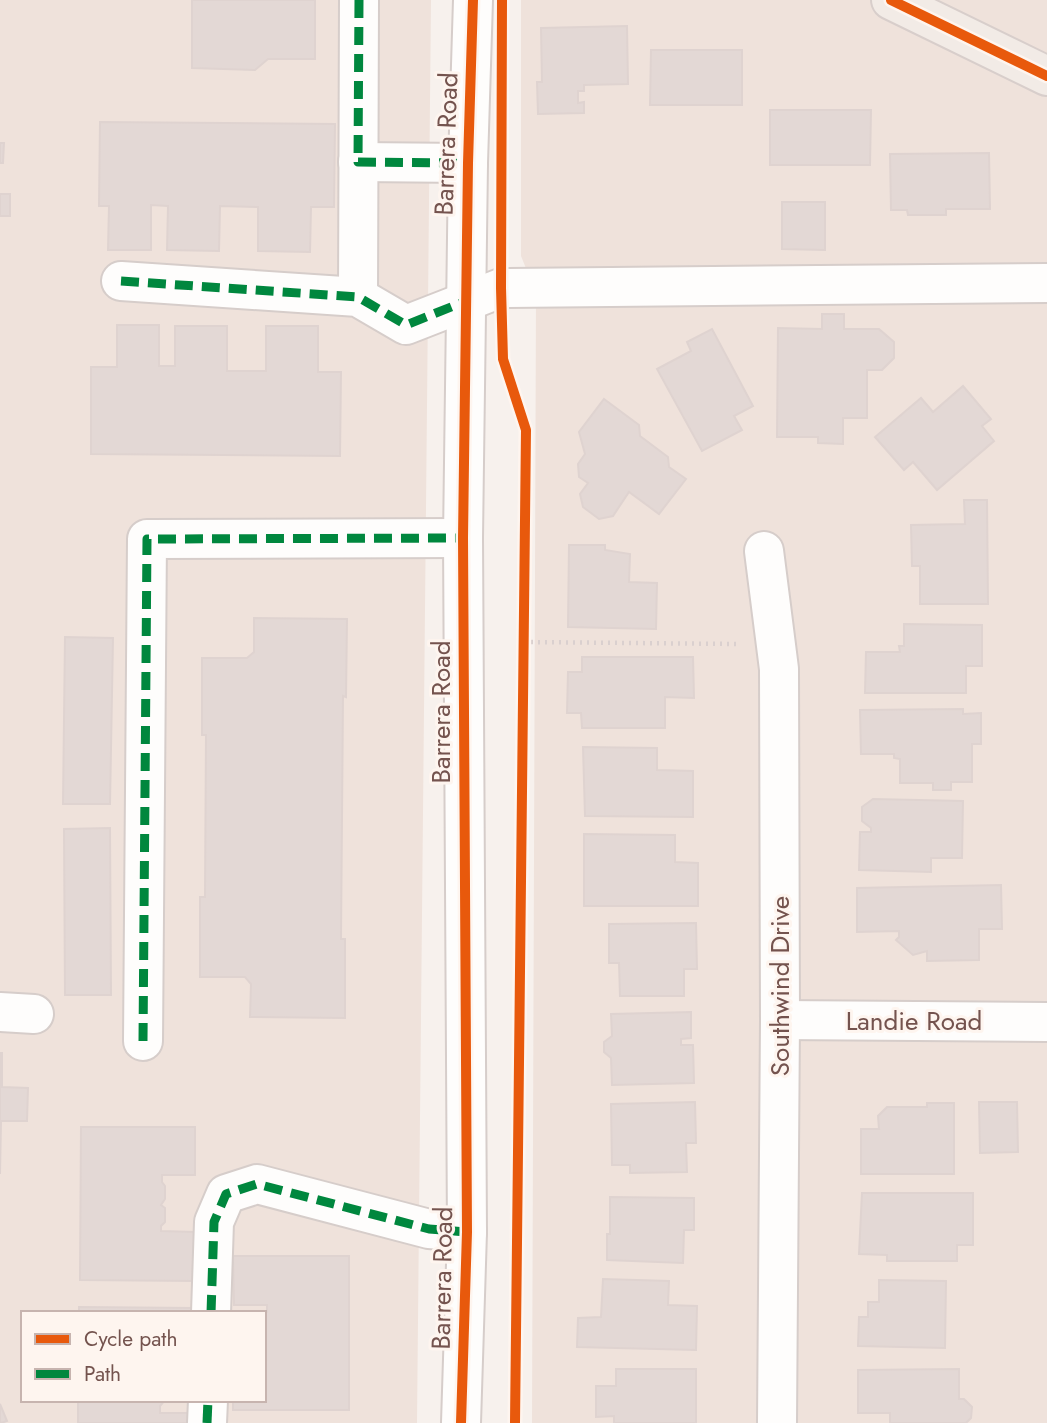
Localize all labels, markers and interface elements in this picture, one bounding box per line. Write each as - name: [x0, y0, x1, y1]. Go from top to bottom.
- street label: Barrera Road: [425, 72, 467, 216]
- street label: Barrera Road: [422, 640, 460, 784]
- street label: Southwind Drive: [761, 896, 799, 1076]
- street label: Landie Road: [846, 1002, 982, 1040]
- street label: Barrera Road: [422, 1206, 462, 1350]
- legend: [21, 1311, 266, 1402]
- text: Cycle path: [84, 1324, 177, 1354]
- text: Path: [84, 1359, 121, 1389]

